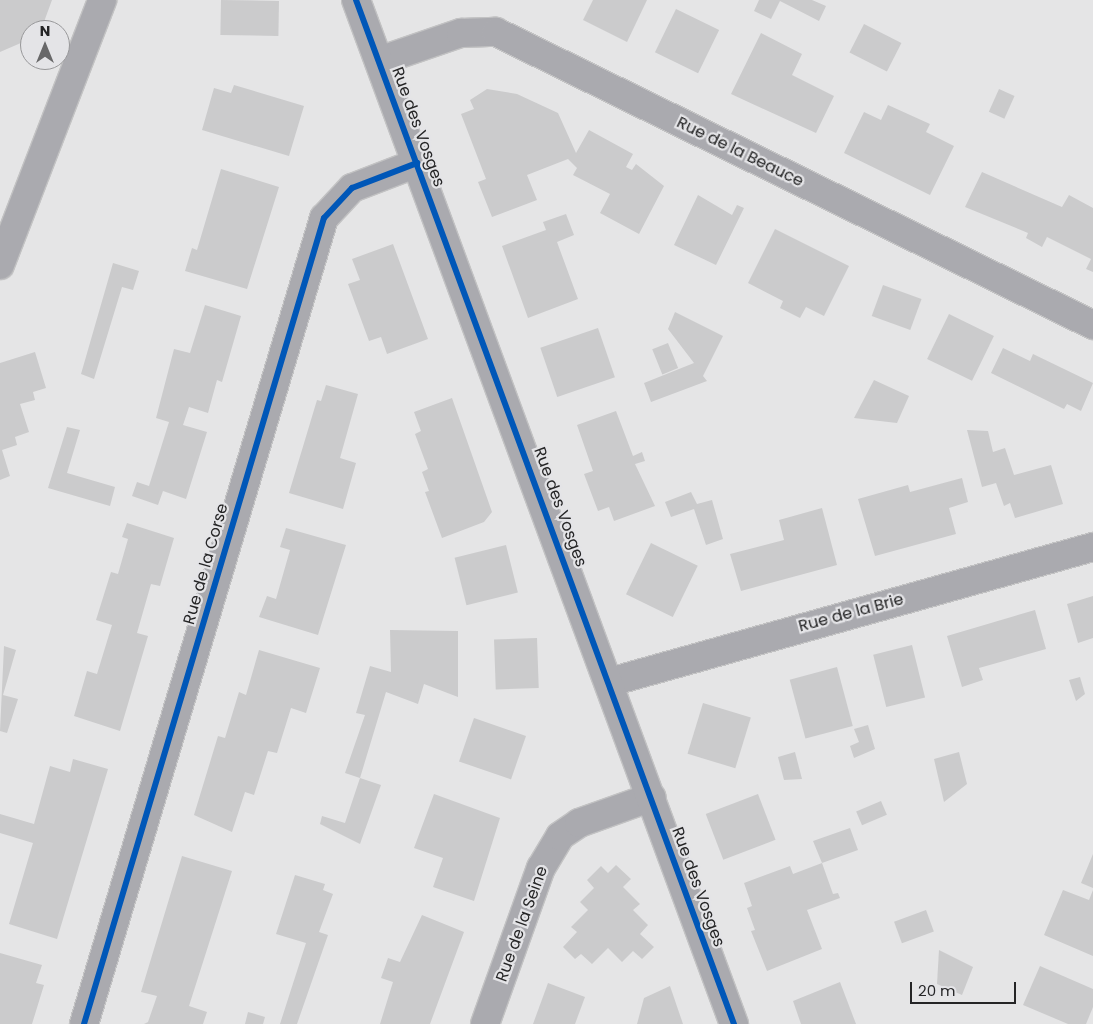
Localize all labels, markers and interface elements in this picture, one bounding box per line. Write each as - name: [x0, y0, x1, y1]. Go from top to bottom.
- north arrow: [20, 20, 70, 70]
- text: N: [40, 21, 50, 41]
- street label: Rue des Vosges: [387, 65, 449, 189]
- street label: Rue de la Beauce: [674, 113, 806, 191]
- street label: Rue des Vosges: [529, 445, 591, 569]
- street label: Rue de la Corse: [180, 501, 232, 627]
- street label: Rue de la Brie: [796, 590, 906, 636]
- street label: Rue des Vosges: [667, 825, 729, 949]
- street label: Rue de la Seine: [492, 864, 552, 984]
- scale bar: [913, 972, 1019, 1004]
- text: 20 m: [918, 980, 956, 1001]

